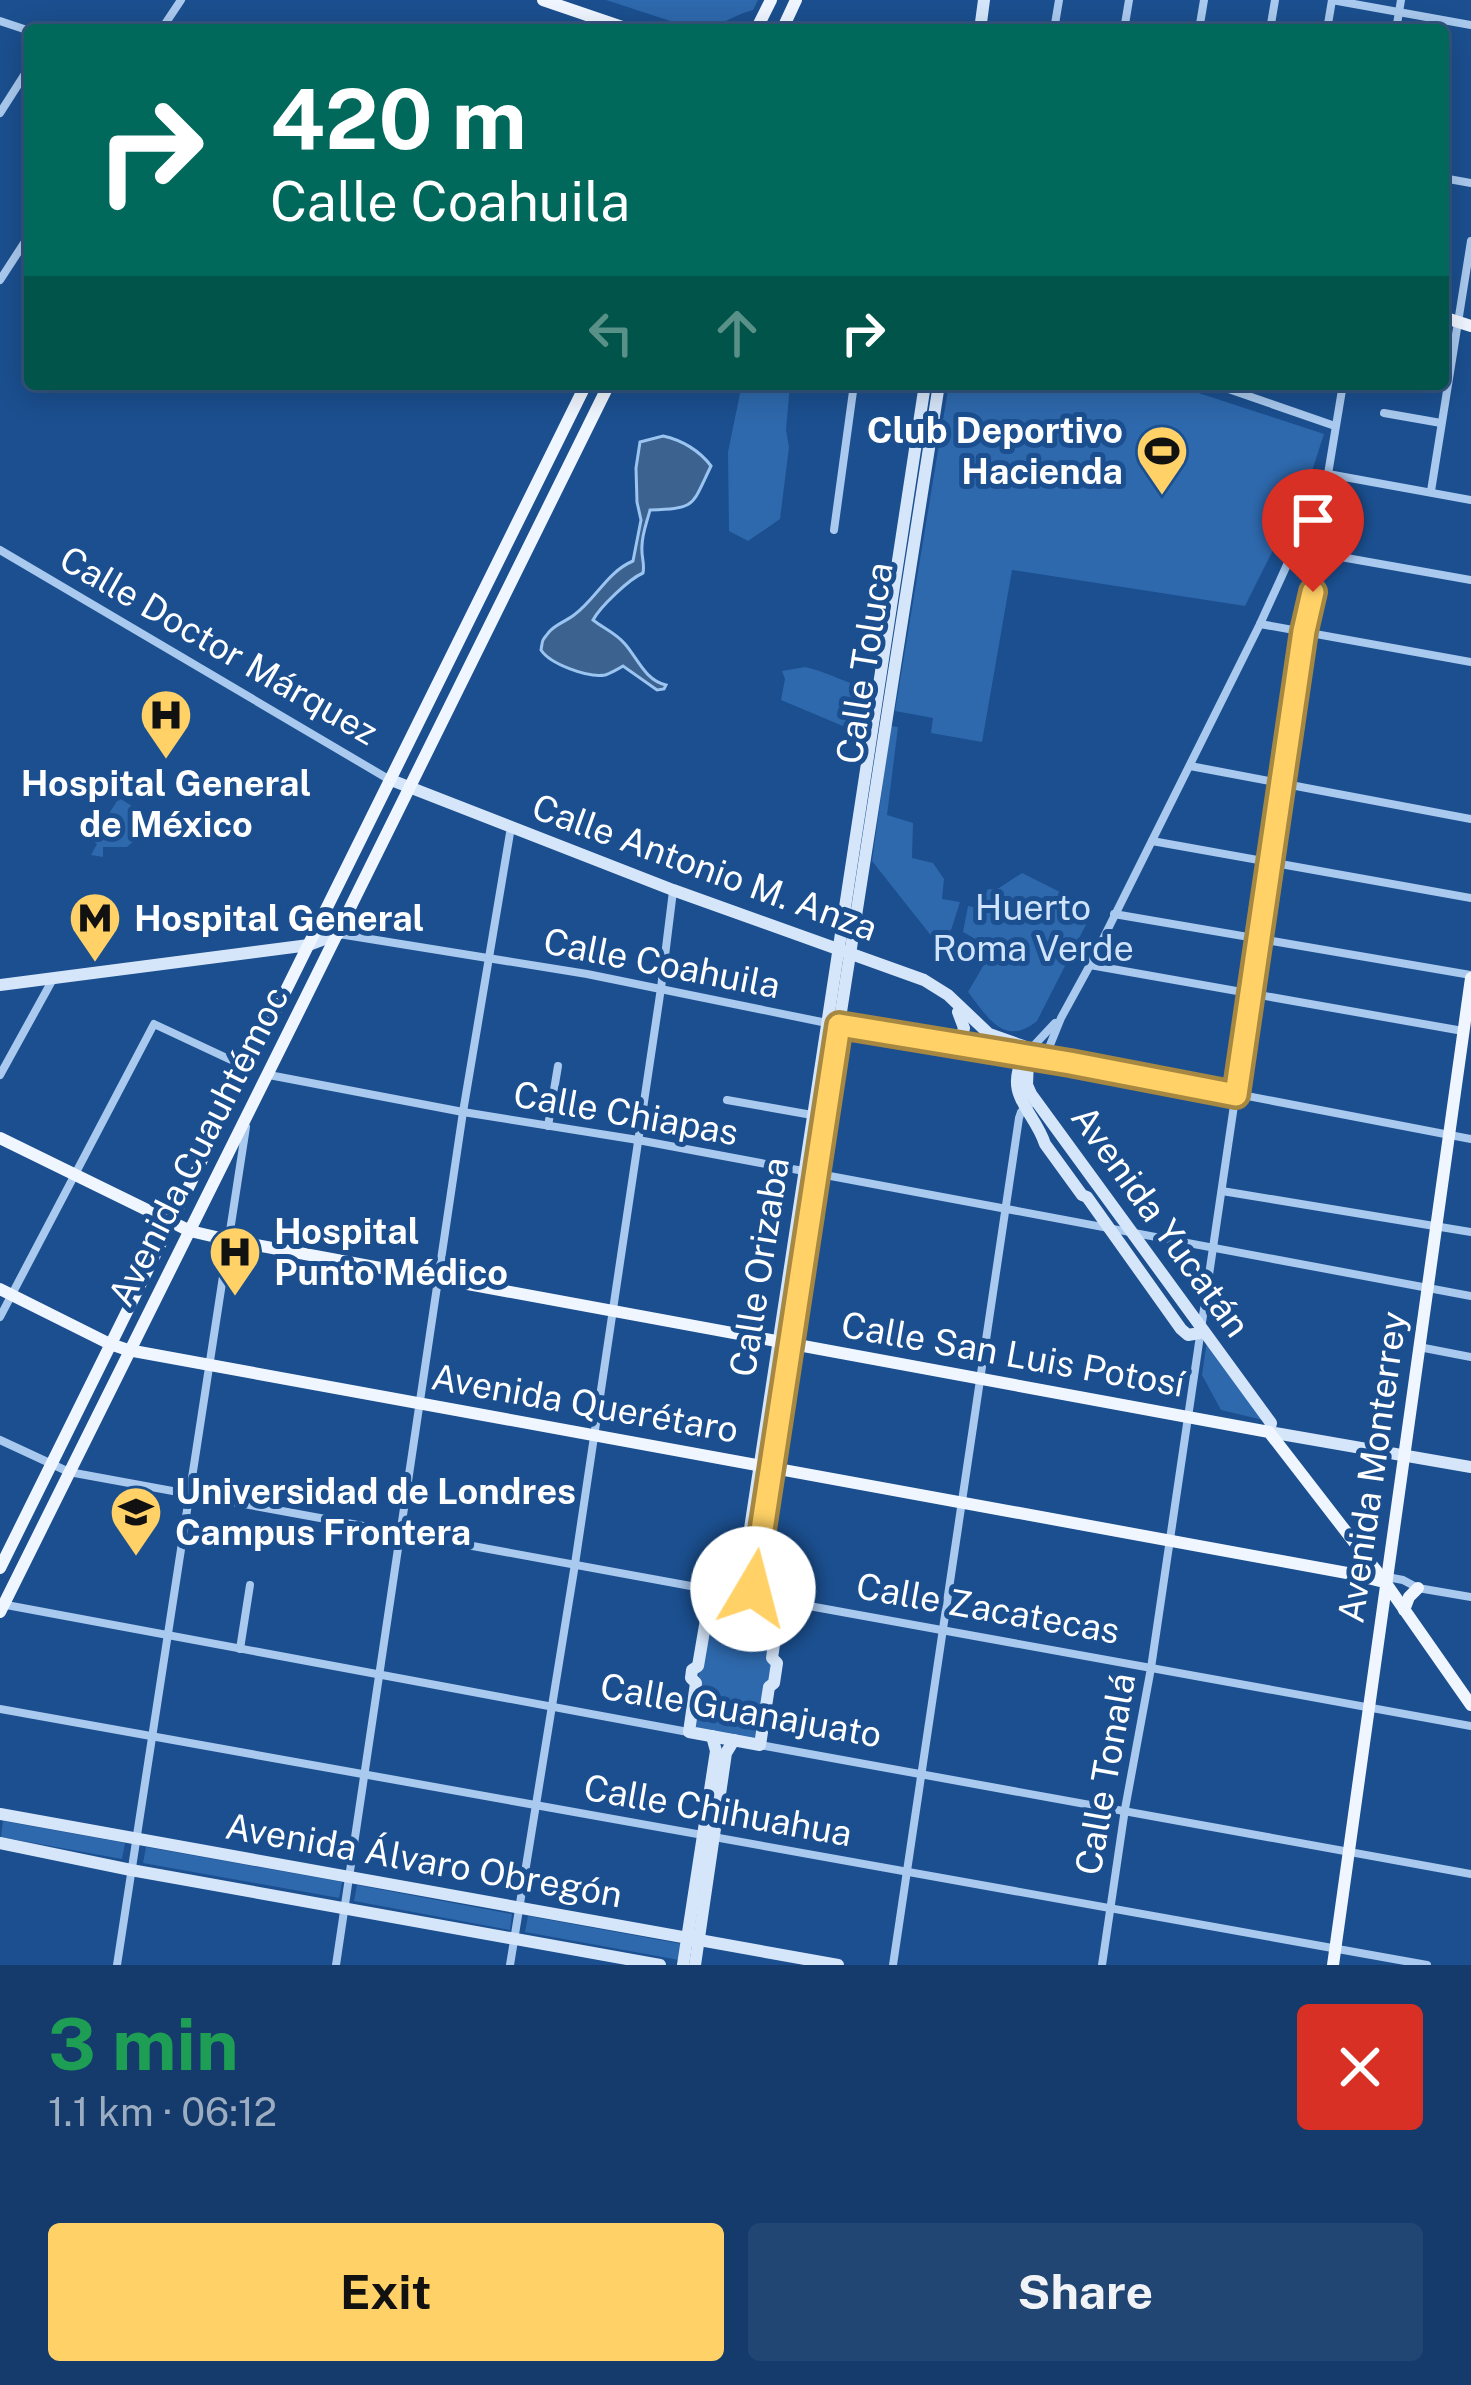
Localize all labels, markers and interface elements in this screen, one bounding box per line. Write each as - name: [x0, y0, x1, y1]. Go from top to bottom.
- text: 420 m: [270, 69, 527, 168]
- icon: right: [72, 72, 228, 228]
- text: Calle Coahuila: [270, 170, 630, 233]
- icon: left: [578, 300, 644, 366]
- icon: ahead: [704, 300, 770, 366]
- icon: right: [830, 300, 896, 366]
- place label: Club Deportivo Hacienda: [867, 409, 1123, 492]
- sports icon: Club Deportivo Hacienda: [1134, 423, 1190, 497]
- pin: [1262, 469, 1364, 592]
- icon: arrive: [1280, 487, 1346, 553]
- street label: Calle Doctor Márquez: [53, 537, 385, 753]
- street label: Calle Toluca: [827, 559, 901, 767]
- hospital icon: Hospital General de México: [138, 687, 194, 761]
- place label: Hospital General de México: [21, 762, 311, 845]
- street label: Calle Antonio M. Anza: [527, 785, 883, 949]
- park label: Huerto Roma Verde: [932, 886, 1134, 969]
- metro station icon: Hospital General: [67, 890, 123, 964]
- place label: Hospital General: [134, 897, 424, 939]
- street label: Calle Coahuila: [540, 919, 784, 1007]
- street label: Avenida Cuauhtémoc: [99, 979, 297, 1313]
- street label: Calle Chiapas: [510, 1073, 742, 1153]
- street label: Avenida Yucatán: [1063, 1097, 1259, 1345]
- street label: Calle Orizaba: [721, 1154, 797, 1380]
- place label: Hospital Punto Médico: [274, 1210, 508, 1293]
- hospital icon: Hospital Punto Médico: [207, 1224, 263, 1298]
- street label: Calle San Luis Potosí: [838, 1303, 1189, 1405]
- street label: Avenida Monterrey: [1329, 1308, 1415, 1626]
- street label: Avenida Querétaro: [428, 1355, 742, 1451]
- place label: Universidad de Londres Campus Frontera: [175, 1470, 576, 1553]
- school or university icon: Universidad de Londres Campus Frontera: [108, 1484, 164, 1558]
- position arrow: [690, 1526, 816, 1652]
- street label: Calle Zacatecas: [853, 1564, 1123, 1652]
- street label: Calle Guanajuato: [597, 1665, 885, 1755]
- street label: Calle Tonalá: [1067, 1670, 1143, 1878]
- street label: Calle Chihuahua: [581, 1766, 855, 1854]
- street label: Avenida Álvaro Obregón: [222, 1804, 626, 1916]
- text: 3 min: [48, 2002, 239, 2086]
- button: close: [1297, 2004, 1423, 2130]
- text: 1.1 km · 06:12: [48, 2089, 277, 2135]
- button: Exit: [48, 2223, 724, 2361]
- button: Share: [748, 2223, 1423, 2361]

